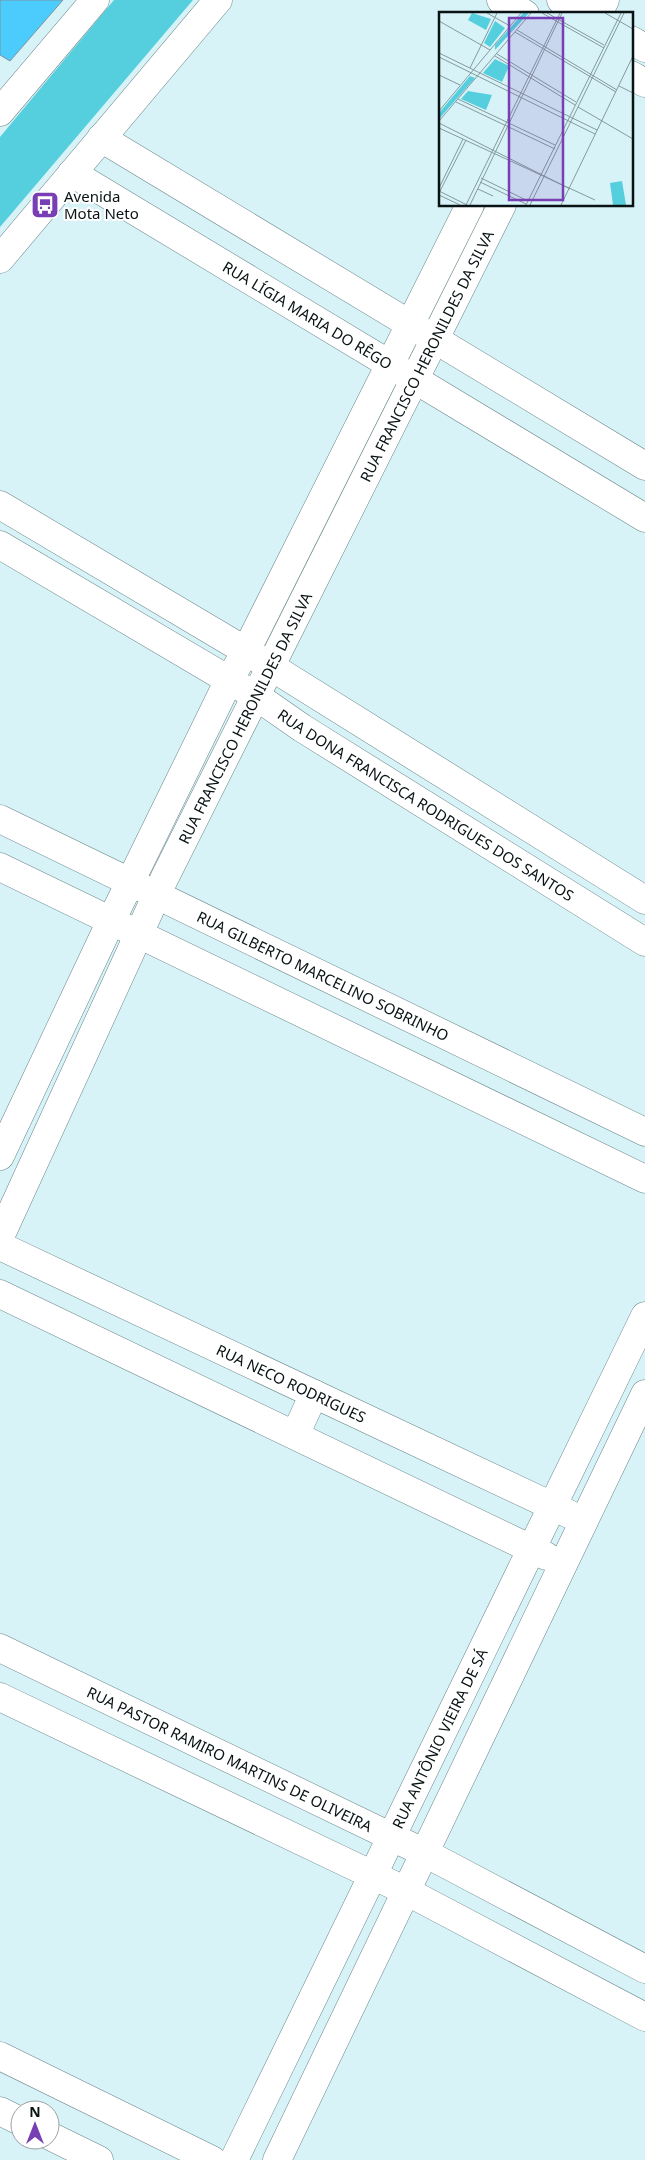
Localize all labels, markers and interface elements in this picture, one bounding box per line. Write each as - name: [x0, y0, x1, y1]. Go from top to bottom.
- inset map: [439, 12, 632, 206]
- place label: Avenida Mota Neto: [64, 186, 139, 223]
- bus stop icon: Avenida Mota Neto: [30, 190, 60, 220]
- street label: RUA FRANCISCO HERONILDES DA SILVA: [355, 226, 498, 485]
- street label: RUA LÍGIA MARIA DO RÊGO: [219, 256, 396, 374]
- street label: RUA FRANCISCO HERONILDES DA SILVA: [173, 588, 316, 847]
- street label: RUA DONA FRANCISCA RODRIGUES DOS SANTOS: [274, 704, 578, 905]
- street label: RUA GILBERTO MARCELINO SOBRINHO: [194, 906, 452, 1045]
- street label: RUA NECO RODRIGUES: [213, 1339, 369, 1427]
- street label: RUA ANTÔNIO VIEIRA DE SÁ: [387, 1645, 492, 1832]
- street label: RUA PASTOR RAMIRO MARTINS DE OLIVEIRA: [84, 1682, 376, 1836]
- north arrow: [10, 2100, 60, 2150]
- text: N: [29, 2102, 41, 2121]

